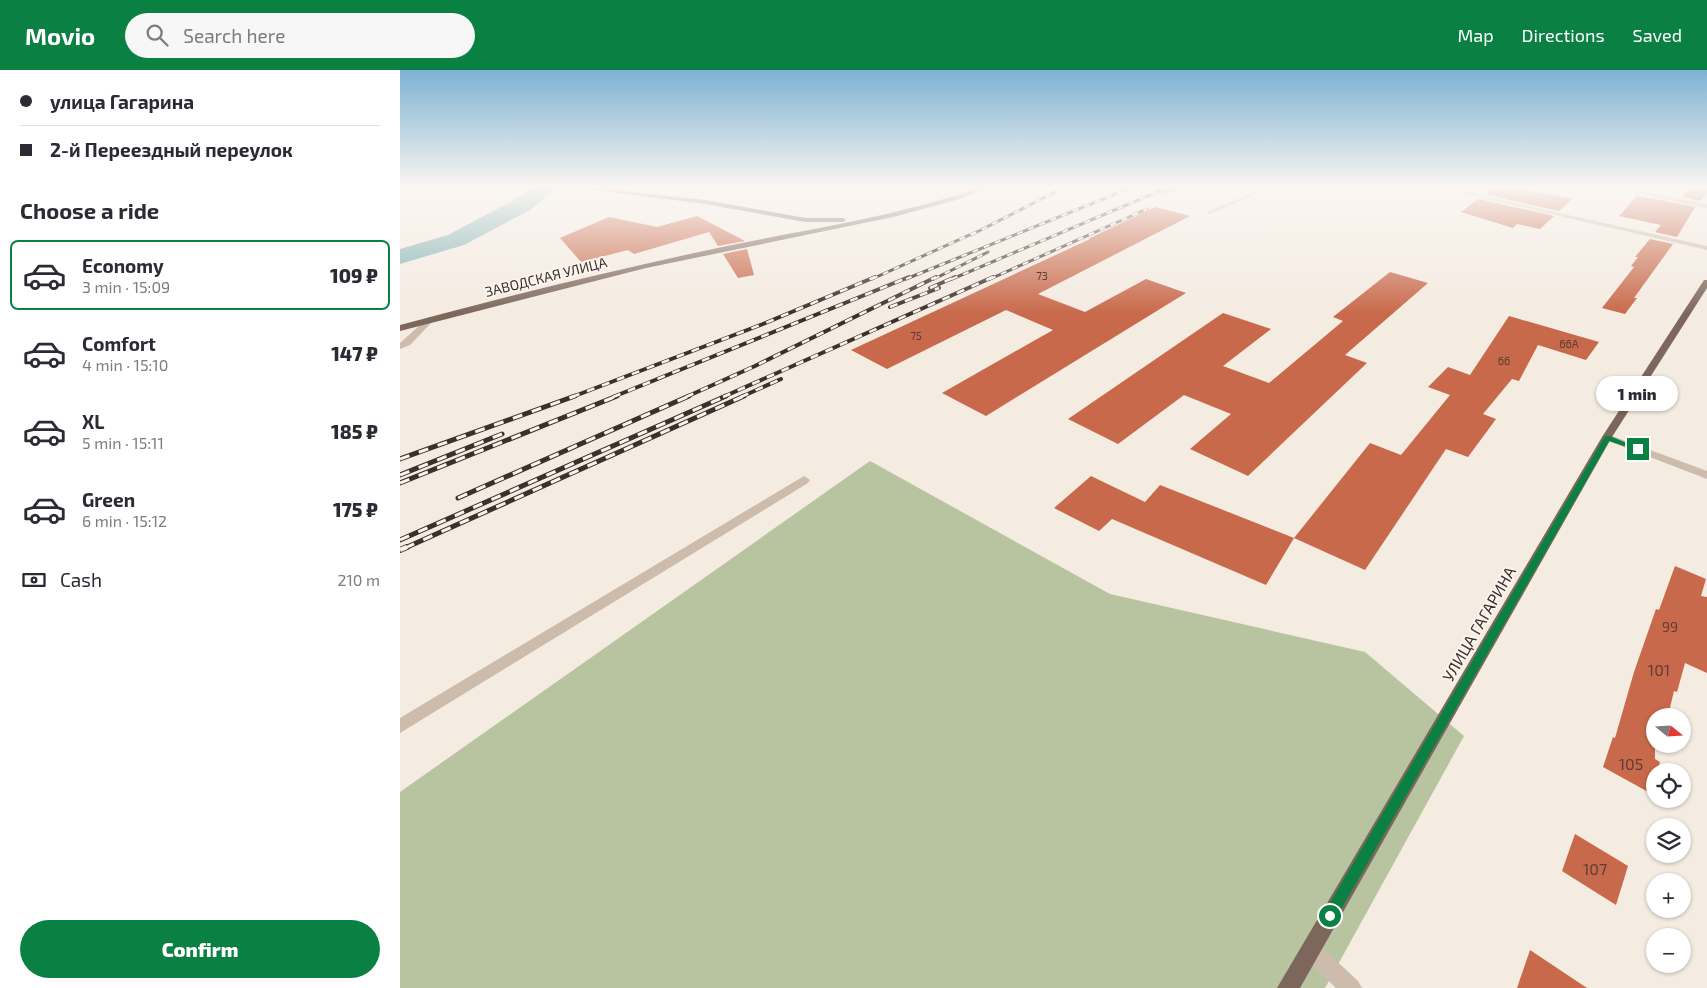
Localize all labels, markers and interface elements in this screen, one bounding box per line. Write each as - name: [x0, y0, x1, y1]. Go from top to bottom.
- search box: [125, 13, 475, 58]
- text: Movio: [25, 21, 95, 50]
- icon: search: [143, 21, 171, 49]
- text: Search here: [183, 24, 285, 47]
- text: Map: [1457, 24, 1494, 46]
- text: Directions: [1522, 24, 1605, 46]
- text: Saved: [1633, 24, 1682, 46]
- text: улица Гагарина: [50, 90, 194, 113]
- text: 2-й Переездный переулок: [50, 138, 293, 161]
- text: Choose a ride: [20, 197, 159, 223]
- icon: car: [22, 253, 67, 298]
- street label: ЗАВОДСКАЯ УЛИЦА: [483, 253, 609, 300]
- text: Economy: [82, 254, 164, 277]
- text: 109 ₽: [330, 264, 378, 287]
- house number: 73: [1036, 269, 1048, 282]
- text: 3 min · 15:09: [82, 277, 170, 296]
- house number: 75: [910, 329, 922, 342]
- icon: car: [22, 331, 67, 376]
- text: Comfort: [82, 332, 156, 355]
- house number: 66А: [1559, 337, 1579, 350]
- text: 147 ₽: [331, 342, 378, 365]
- house number: 66: [1498, 354, 1510, 367]
- text: 4 min · 15:10: [82, 355, 168, 374]
- callout: 1 min: [1597, 376, 1679, 412]
- text: 1 min: [1617, 384, 1657, 403]
- icon: car: [22, 409, 67, 454]
- text: XL: [82, 410, 104, 433]
- text: 185 ₽: [331, 420, 378, 443]
- text: 5 min · 15:11: [82, 433, 164, 452]
- route end: [1627, 438, 1649, 460]
- icon: car: [22, 487, 67, 532]
- text: Green: [82, 488, 135, 511]
- text: 175 ₽: [333, 498, 378, 521]
- text: 6 min · 15:12: [82, 511, 167, 530]
- street label: УЛИЦА ГАГАРИНА: [1438, 563, 1519, 685]
- icon: cash: [20, 566, 48, 594]
- text: Cash: [60, 568, 102, 591]
- text: 210 m: [337, 570, 380, 589]
- house number: 99: [1662, 618, 1678, 635]
- house number: 101: [1648, 660, 1670, 679]
- north arrow: [1646, 708, 1691, 752]
- map controls: [1646, 708, 1691, 973]
- house number: 105: [1619, 754, 1643, 773]
- button: locate: [1646, 763, 1691, 808]
- button: layers: [1646, 818, 1691, 863]
- house number: 107: [1583, 859, 1607, 878]
- button: +: [1646, 873, 1691, 918]
- route start: [1319, 905, 1341, 927]
- button: Confirm: [20, 920, 380, 978]
- button: −: [1646, 928, 1691, 973]

